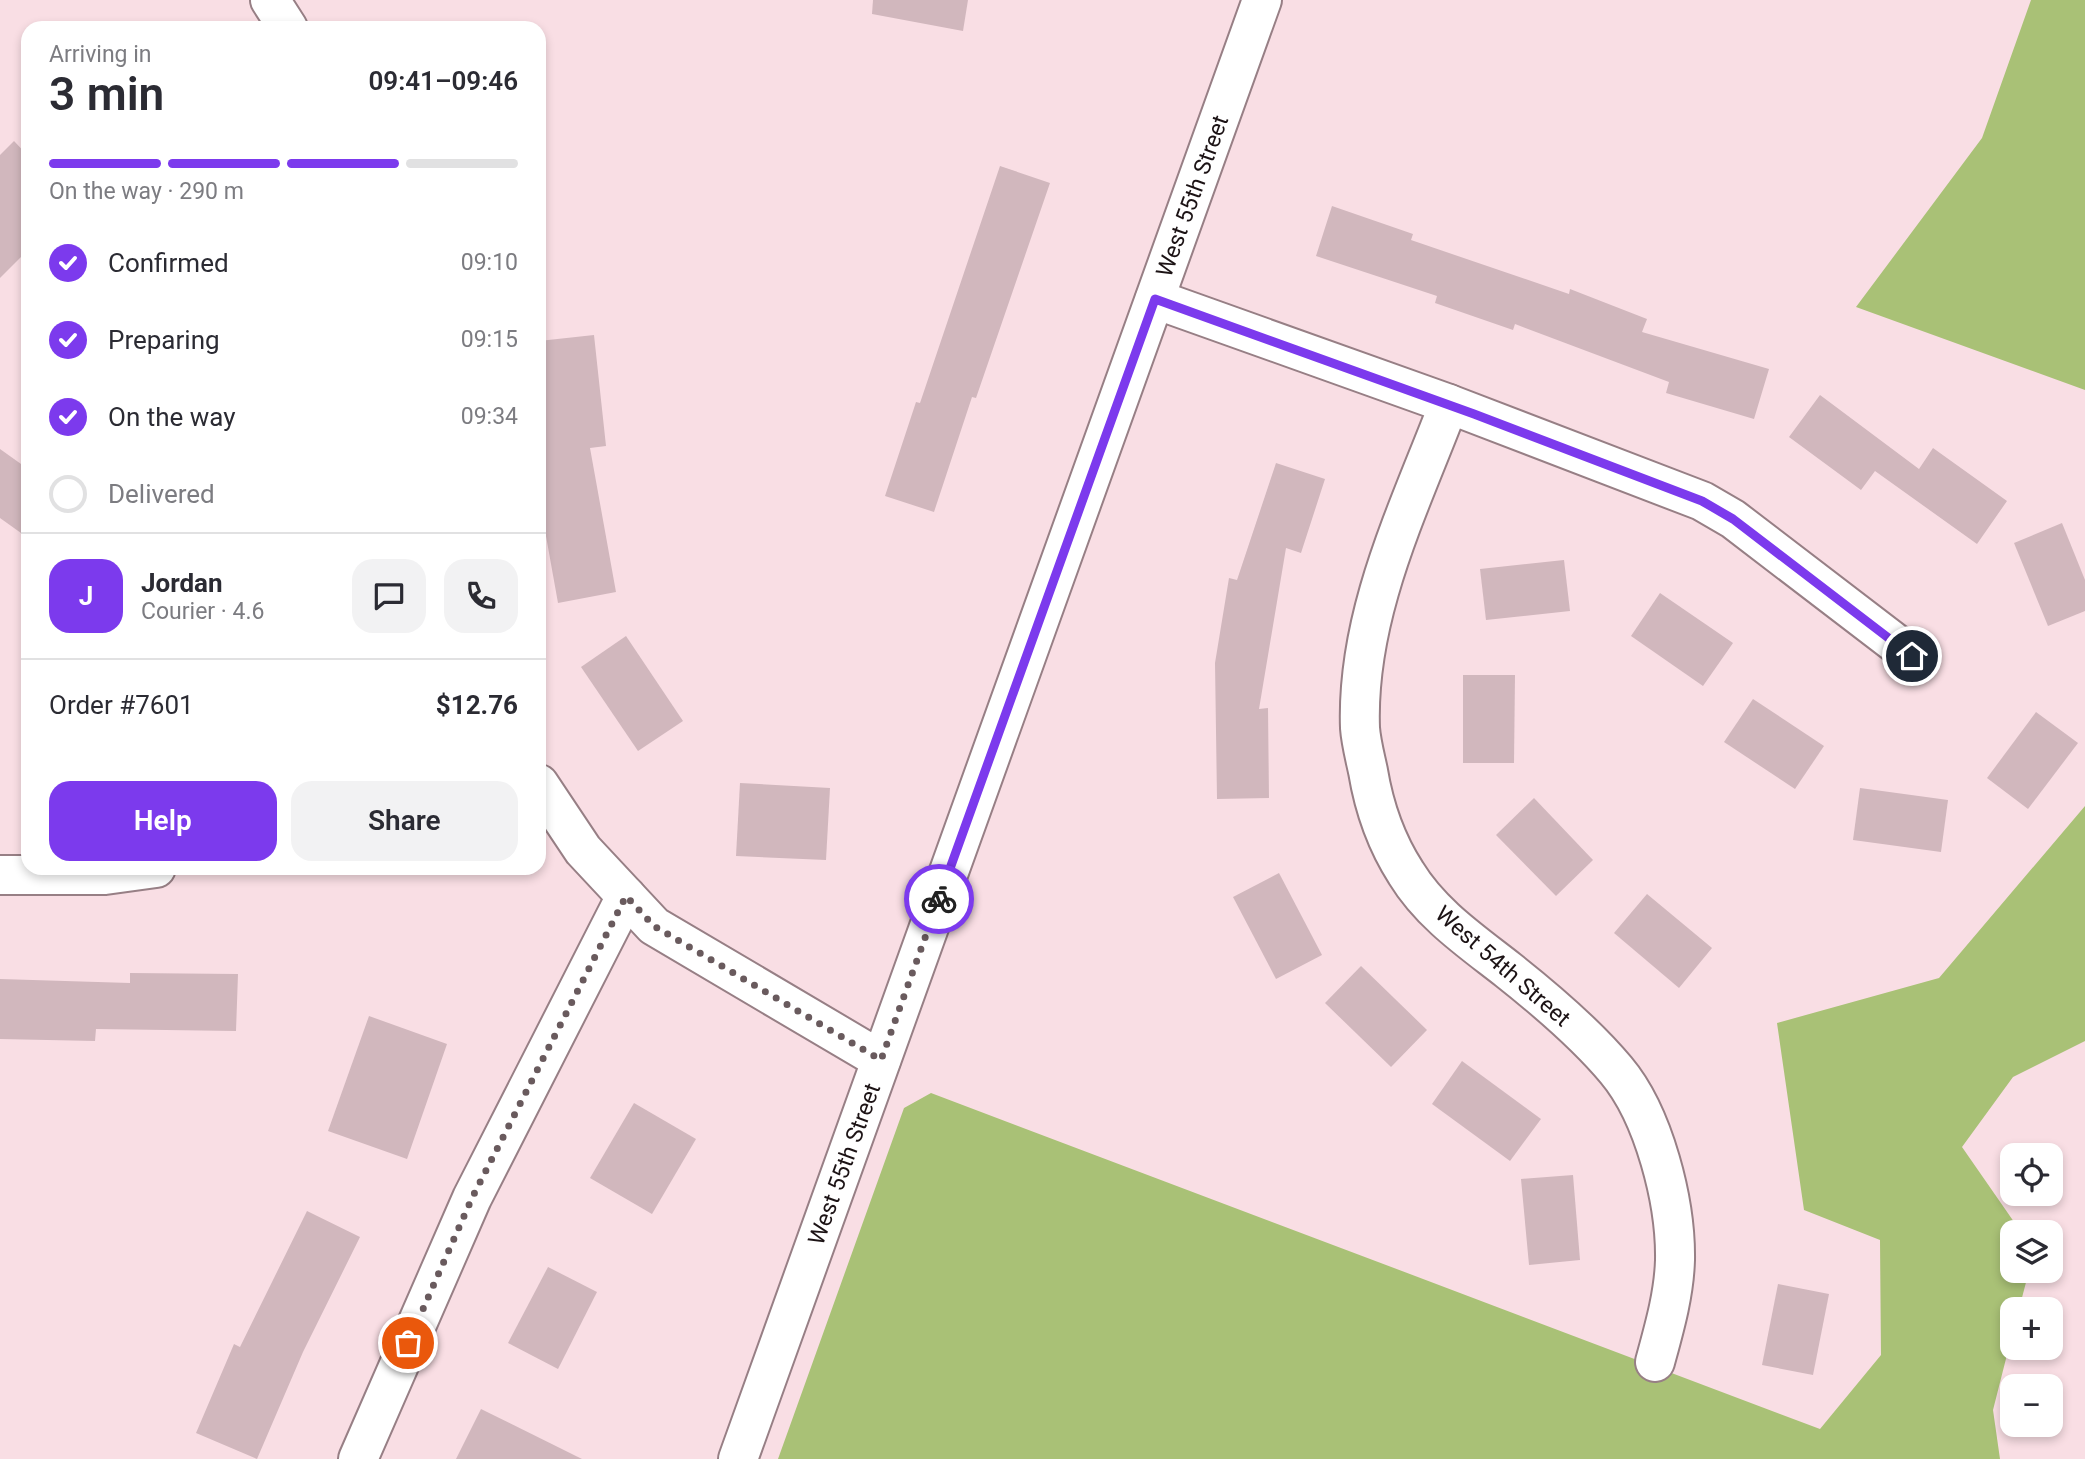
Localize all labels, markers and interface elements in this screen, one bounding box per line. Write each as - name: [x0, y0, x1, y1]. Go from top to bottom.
- text: Arriving in: [49, 41, 152, 68]
- text: 09:41–09:46: [368, 66, 518, 96]
- text: 3 min: [49, 67, 164, 121]
- street label: West 55th Street: [1151, 112, 1234, 281]
- text: On the way · 290 m: [49, 178, 244, 205]
- icon: check: [49, 244, 87, 282]
- text: Confirmed: [108, 248, 229, 278]
- text: 09:10: [461, 249, 518, 276]
- icon: check: [49, 321, 87, 359]
- text: Preparing: [108, 325, 220, 355]
- text: 09:15: [461, 326, 518, 353]
- icon: check: [49, 398, 87, 436]
- text: On the way: [108, 402, 236, 432]
- text: 09:34: [461, 403, 518, 430]
- text: Delivered: [108, 479, 215, 509]
- button: chat: [352, 559, 426, 633]
- button: phone: [444, 559, 518, 633]
- text: Jordan: [141, 568, 223, 598]
- text: J: [79, 581, 93, 611]
- text: Courier · 4.6: [141, 598, 264, 625]
- pin: [1882, 626, 1942, 686]
- icon: home: [1893, 637, 1931, 675]
- text: Order #7601: [49, 690, 194, 720]
- text: $12.76: [436, 690, 518, 720]
- button: Help: [49, 781, 277, 861]
- button: Share: [291, 781, 518, 861]
- courier: [904, 864, 974, 934]
- icon: bike: [920, 880, 958, 918]
- street label: West 54th Street: [1430, 900, 1576, 1032]
- street label: West 55th Street: [803, 1080, 886, 1249]
- map controls: [2000, 1143, 2063, 1437]
- button: locate: [2000, 1143, 2063, 1206]
- button: layers: [2000, 1220, 2063, 1283]
- button: +: [2000, 1297, 2063, 1360]
- pin: [378, 1313, 438, 1373]
- icon: bag: [389, 1324, 427, 1362]
- button: −: [2000, 1374, 2063, 1437]

